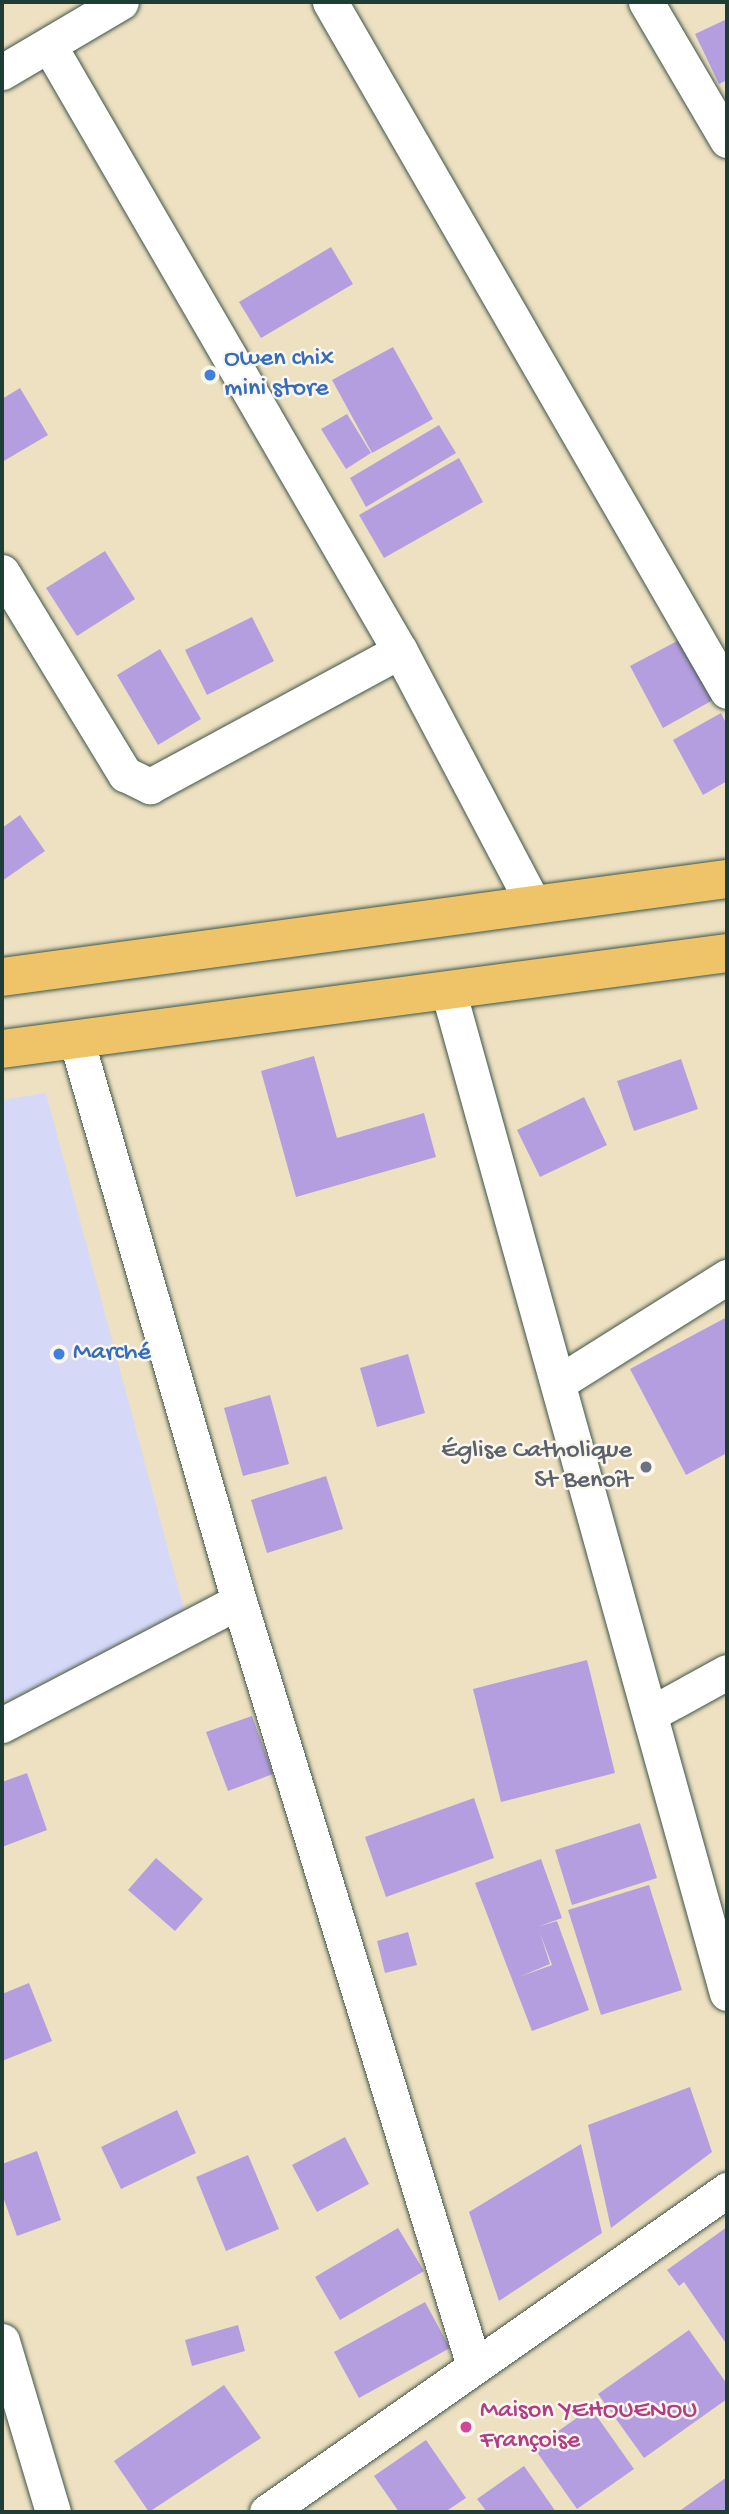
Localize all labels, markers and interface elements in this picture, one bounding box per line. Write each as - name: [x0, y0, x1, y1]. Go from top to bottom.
- place label: Owen chix mini store: [224, 344, 334, 406]
- marker: Owen chix mini store: [202, 367, 218, 383]
- place label: Marché: [73, 1338, 151, 1370]
- marker: Marché: [51, 1346, 67, 1362]
- place label: Église Catholique St Benoît: [441, 1436, 632, 1498]
- marker: Église Catholique St Benoît: [638, 1459, 654, 1475]
- place label: Maison YEHOUENOU Françoise: [480, 2396, 697, 2458]
- marker: Maison YEHOUENOU Françoise: [458, 2419, 474, 2435]

